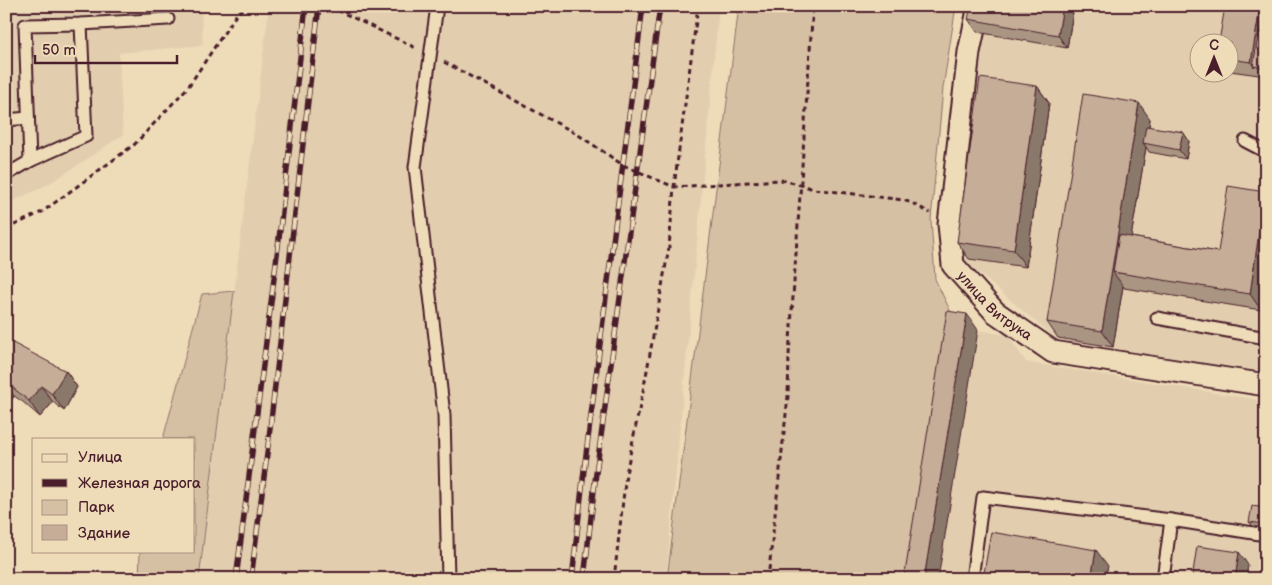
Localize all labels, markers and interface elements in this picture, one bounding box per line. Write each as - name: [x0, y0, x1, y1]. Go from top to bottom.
- scale bar: [35, 32, 178, 64]
- north arrow: [1190, 32, 1240, 82]
- text: С: [1209, 37, 1219, 54]
- text: 50 m: [42, 41, 76, 60]
- street label: улица Витрука: [953, 268, 1036, 344]
- legend: [32, 438, 195, 552]
- text: Улица: [78, 448, 123, 467]
- text: Железная дорога: [78, 474, 201, 493]
- text: Парк: [78, 498, 115, 517]
- text: Здание: [78, 524, 130, 543]

